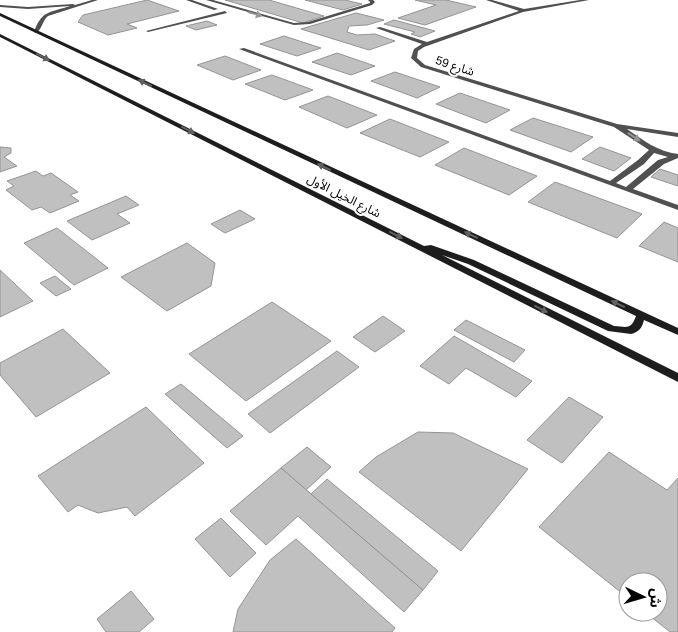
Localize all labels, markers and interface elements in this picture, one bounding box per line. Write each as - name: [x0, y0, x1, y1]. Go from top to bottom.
- one-way arrow: [248, 10, 263, 18]
- one-way arrow: [36, 53, 51, 61]
- street label: شارع 59: [433, 53, 476, 81]
- one-way arrow: [138, 79, 152, 87]
- one-way arrow: [181, 126, 196, 134]
- one-way arrow: [627, 132, 641, 142]
- one-way arrow: [317, 162, 331, 170]
- street label: شارع الخيل الأول: [304, 171, 383, 222]
- one-way arrow: [389, 231, 403, 239]
- one-way arrow: [464, 231, 478, 239]
- one-way arrow: [611, 300, 625, 308]
- one-way arrow: [534, 305, 548, 313]
- north arrow: [618, 572, 668, 622]
- text: ش: [647, 588, 665, 608]

